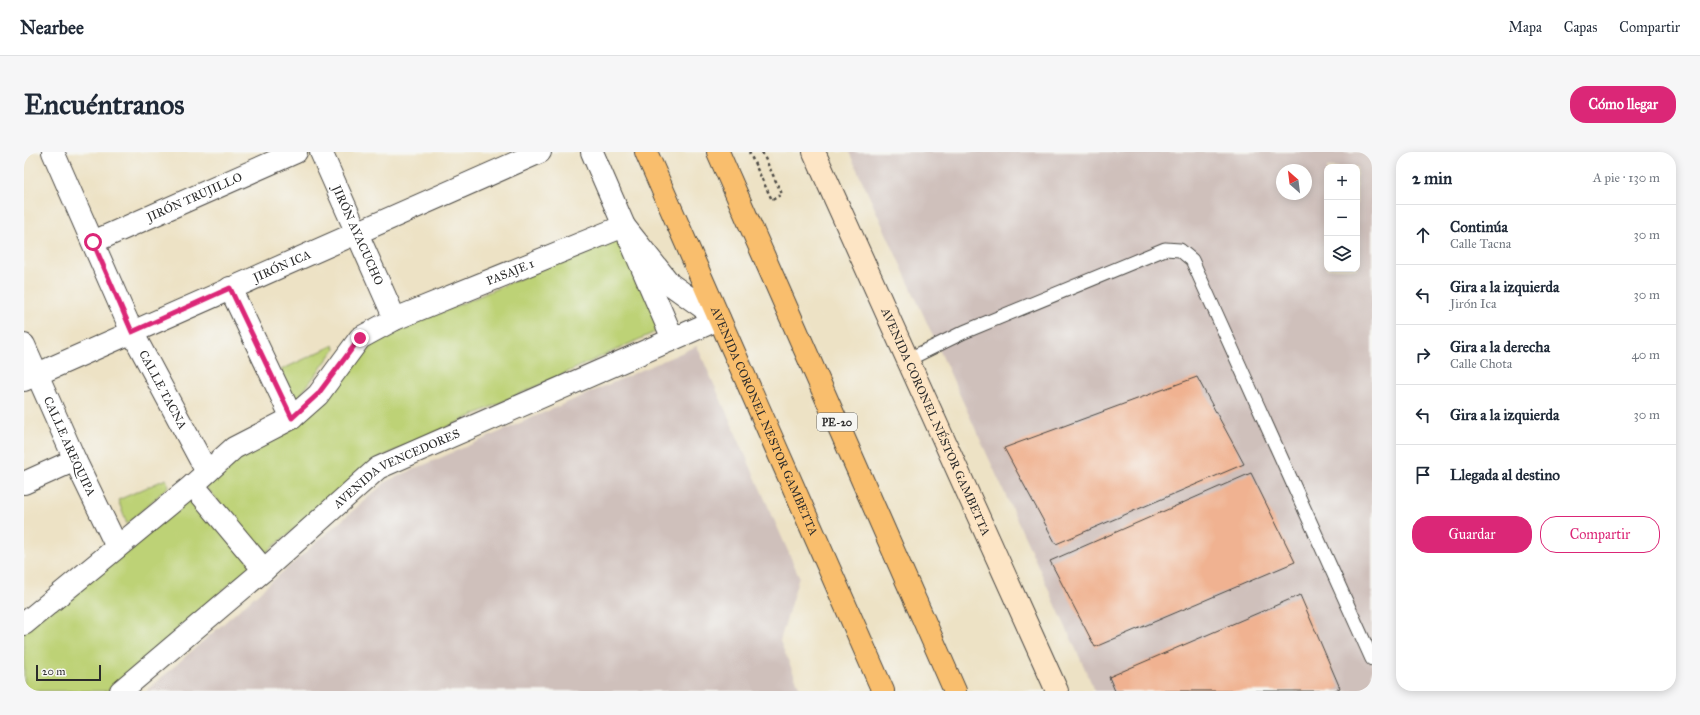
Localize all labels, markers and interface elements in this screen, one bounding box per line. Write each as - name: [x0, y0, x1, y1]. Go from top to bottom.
- text: Nearbee: [20, 16, 84, 39]
- text: Mapa: [1509, 19, 1542, 36]
- text: Capas: [1564, 19, 1597, 36]
- text: Compartir: [1619, 19, 1680, 36]
- button: Cómo llegar: [1570, 86, 1676, 123]
- text: Encuéntranos: [24, 87, 185, 122]
- north arrow: [1276, 164, 1312, 200]
- map controls: [1324, 164, 1360, 272]
- button: +: [1324, 164, 1360, 200]
- text: 2 min: [1412, 168, 1452, 189]
- street label: JIRÓN TRUJILLO: [143, 170, 244, 226]
- text: A pie · 130 m: [1593, 170, 1660, 186]
- street label: JIRÓN AYACUCHO: [328, 181, 386, 287]
- button: −: [1324, 200, 1360, 236]
- text: Continúa: [1450, 218, 1508, 236]
- icon: ahead: [1412, 224, 1434, 246]
- text: 30 m: [1634, 227, 1660, 243]
- route start: [84, 233, 102, 251]
- button: layers: [1324, 236, 1360, 272]
- text: Calle Tacna: [1450, 236, 1511, 252]
- street label: JIRÓN ICA: [249, 247, 313, 287]
- street label: PASAJE 1: [484, 256, 536, 288]
- text: Gira a la izquierda: [1450, 278, 1559, 296]
- icon: left: [1412, 284, 1434, 306]
- text: 30 m: [1634, 287, 1660, 303]
- text: Jirón Ica: [1450, 296, 1496, 312]
- street label: AVENIDA CORONEL NESTOR GAMBETTA: [708, 304, 821, 538]
- street label: AVENIDA CORONEL NÉSTOR GAMBETTA: [878, 305, 993, 538]
- route end: [351, 329, 369, 347]
- text: Gira a la derecha: [1450, 338, 1550, 356]
- icon: right: [1412, 344, 1434, 366]
- text: 40 m: [1631, 347, 1660, 363]
- street label: CALLE TACNA: [136, 348, 190, 432]
- text: Calle Chota: [1450, 356, 1512, 372]
- street label: CALLE AREQUIPA: [41, 394, 98, 498]
- icon: left: [1412, 404, 1434, 426]
- text: Gira a la izquierda: [1450, 406, 1559, 424]
- text: 30 m: [1634, 407, 1660, 423]
- road number: PE-20: [817, 413, 857, 431]
- street label: AVENIDA VENCEDORES: [330, 426, 462, 512]
- icon: arrive: [1412, 464, 1434, 486]
- text: Llegada al destino: [1450, 466, 1560, 484]
- button: Guardar: [1412, 516, 1532, 553]
- button: Compartir: [1540, 516, 1660, 553]
- scale bar: [36, 663, 101, 682]
- text: 20 m: [42, 665, 65, 678]

